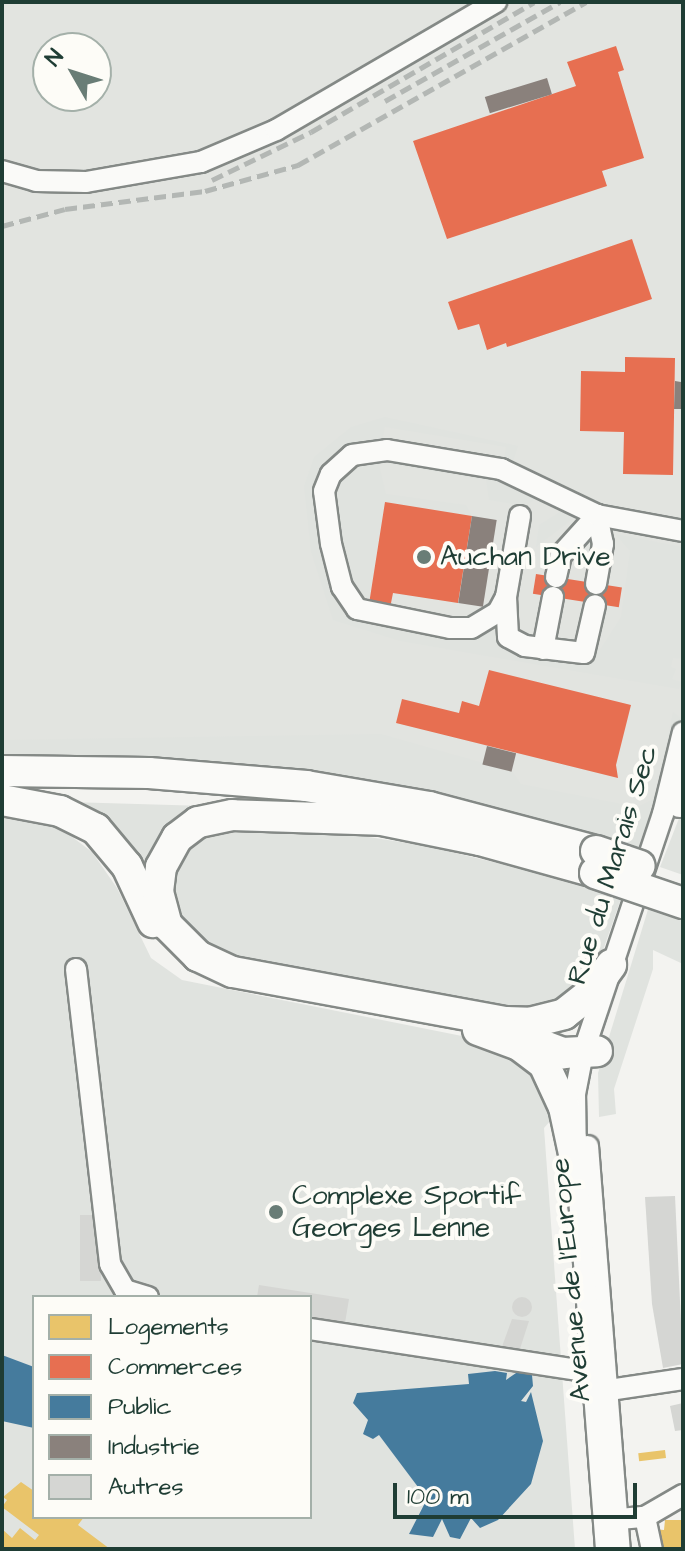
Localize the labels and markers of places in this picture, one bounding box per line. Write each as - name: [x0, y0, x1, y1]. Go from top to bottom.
- place label: Auchan Drive: [440, 540, 611, 574]
- marker: Auchan Drive: [415, 548, 433, 566]
- place label: Complexe Sportif Georges Lenne: [292, 1179, 521, 1245]
- marker: Complexe Sportif Georges Lenne: [267, 1203, 285, 1221]

